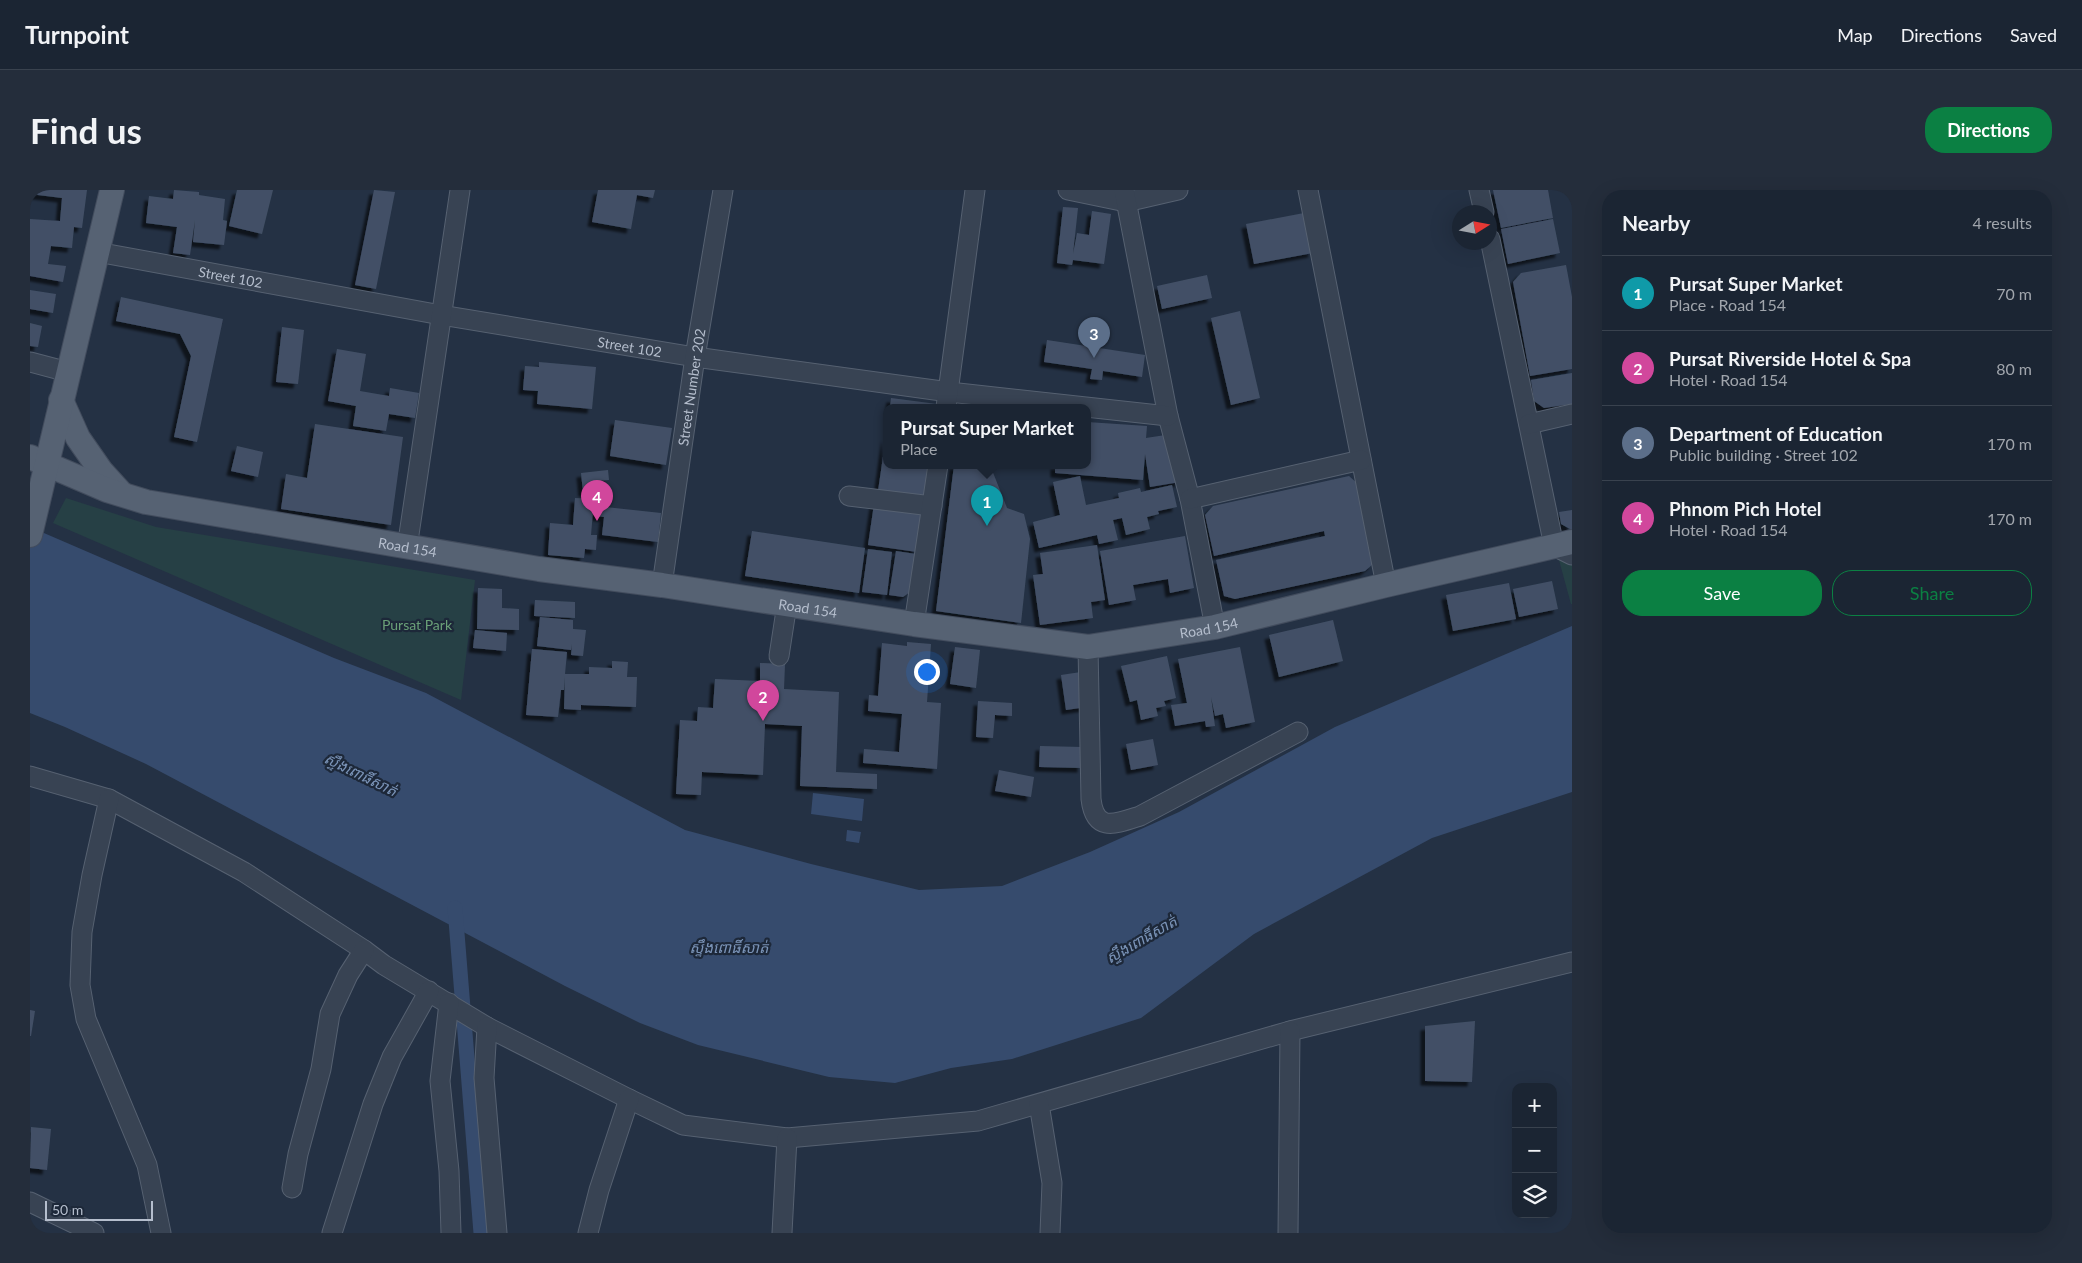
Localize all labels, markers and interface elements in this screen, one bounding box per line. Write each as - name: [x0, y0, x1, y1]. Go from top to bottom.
- text: Turnpoint: [25, 20, 129, 49]
- text: Map: [1837, 24, 1873, 46]
- text: Directions: [1901, 24, 1982, 46]
- text: Saved: [2010, 24, 2057, 46]
- button: Directions: [1925, 107, 2052, 153]
- text: Find us: [30, 109, 142, 151]
- north arrow: [1452, 205, 1497, 250]
- text: Nearby: [1622, 210, 1690, 235]
- text: 4 results: [1972, 213, 2032, 232]
- street label: Street 102: [197, 262, 264, 291]
- text: Pursat Super Market: [1669, 272, 1842, 295]
- text: 1: [1633, 284, 1643, 303]
- text: 70 m: [1996, 284, 2032, 303]
- text: Place · Road 154: [1669, 295, 1786, 314]
- pin: 3: [1078, 317, 1110, 358]
- street label: Street Number 202: [674, 327, 708, 447]
- street label: Street 102: [596, 333, 663, 360]
- text: Pursat Riverside Hotel & Spa: [1669, 347, 1911, 370]
- text: 2: [1633, 359, 1643, 378]
- text: 80 m: [1996, 359, 2032, 378]
- text: Hotel · Road 154: [1669, 370, 1788, 389]
- popup: [883, 404, 1091, 469]
- text: Pursat Super Market: [900, 416, 1074, 439]
- text: Department of Education: [1669, 422, 1883, 445]
- text: 3: [1633, 434, 1643, 453]
- text: 170 m: [1987, 434, 2032, 453]
- text: Place: [900, 439, 937, 458]
- text: Public building · Street 102: [1669, 445, 1858, 464]
- pin: 4: [581, 480, 613, 521]
- pin: 1: [971, 485, 1003, 526]
- text: Phnom Pich Hotel: [1669, 497, 1822, 520]
- text: 4: [1633, 509, 1643, 528]
- text: 170 m: [1987, 509, 2032, 528]
- text: Hotel · Road 154: [1669, 520, 1788, 539]
- street label: Road 154: [377, 533, 438, 560]
- button: Save: [1622, 570, 1822, 616]
- button: Share: [1832, 570, 2032, 616]
- street label: Road 154: [777, 595, 838, 621]
- street label: Road 154: [1178, 613, 1240, 641]
- park label: Pursat Park: [382, 616, 453, 633]
- your location: [914, 659, 940, 685]
- pin: 2: [747, 680, 779, 721]
- water label: ស្ទឹងពោធិ៍សាត់: [321, 749, 402, 801]
- water label: ស្ទឹងពោធិ៍សាត់: [1102, 911, 1182, 968]
- water label: ស្ទឹងពោធិ៍សាត់: [690, 938, 770, 957]
- map controls: [1512, 1083, 1557, 1218]
- button: +: [1512, 1083, 1557, 1128]
- button: −: [1512, 1128, 1557, 1173]
- button: layers: [1512, 1173, 1557, 1218]
- scale bar: [45, 1198, 152, 1221]
- text: 50 m: [52, 1201, 83, 1218]

